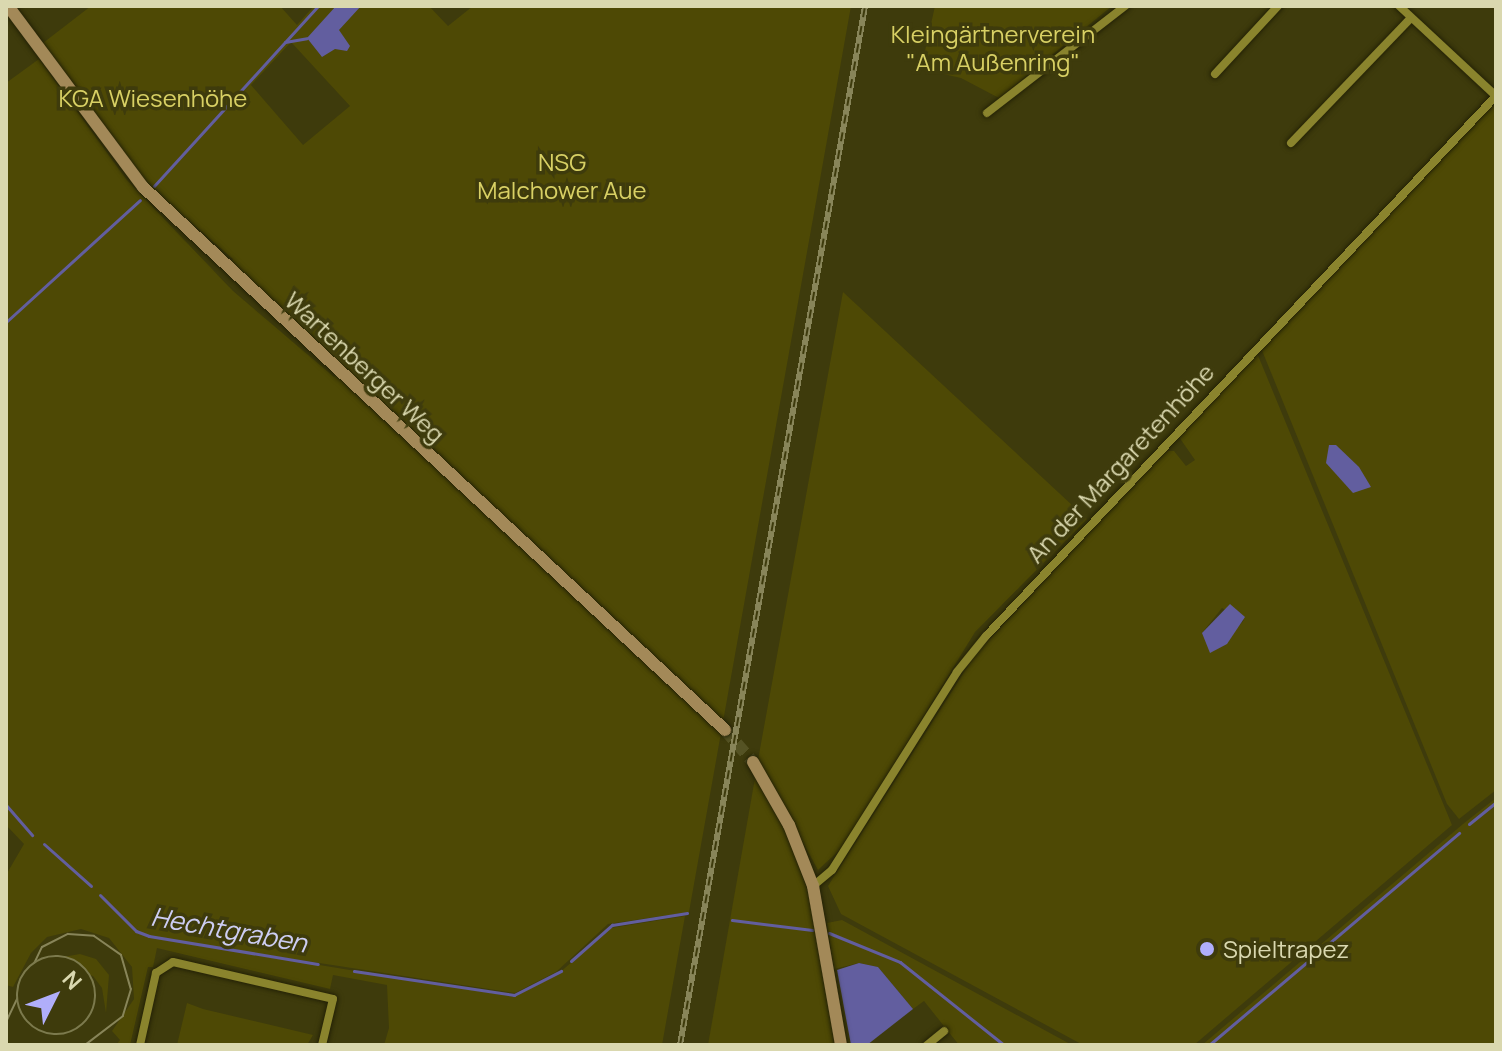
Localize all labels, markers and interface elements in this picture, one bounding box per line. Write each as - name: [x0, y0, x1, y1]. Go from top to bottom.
- park label: Kleingärtnerverein "Am Außenring": [891, 20, 1095, 76]
- park label: KGA Wiesenhöhe: [59, 84, 247, 112]
- park label: NSG Malchower Aue: [477, 148, 647, 204]
- street label: Wartenberger Weg: [279, 286, 451, 448]
- street label: An der Margaretenhöhe: [1020, 358, 1220, 568]
- water label: Hechtgraben: [149, 901, 309, 959]
- place label: Spieltrapez: [1223, 935, 1349, 963]
- marker: Spieltrapez: [1198, 940, 1216, 958]
- north arrow: [16, 955, 96, 1035]
- text: N: [56, 964, 89, 996]

